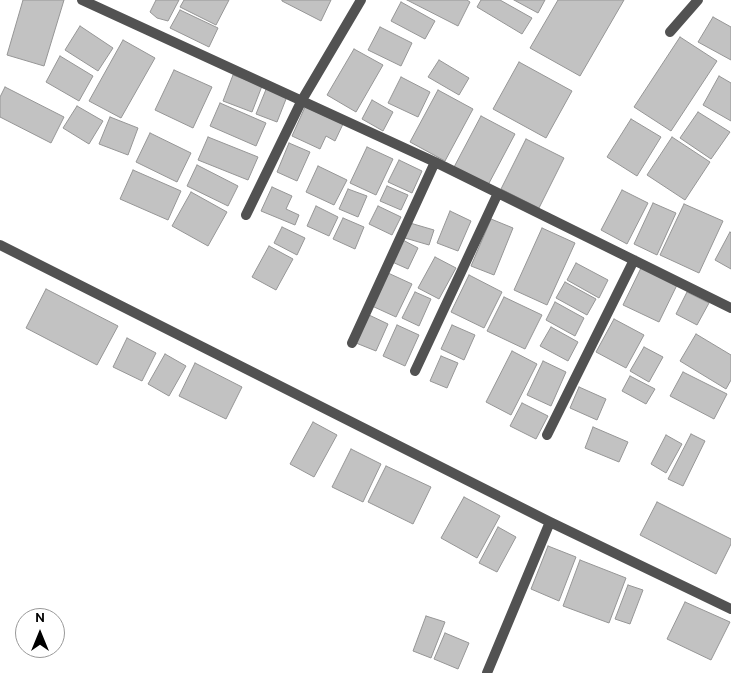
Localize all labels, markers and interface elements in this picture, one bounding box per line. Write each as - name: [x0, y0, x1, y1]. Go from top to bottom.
- north arrow: [15, 608, 65, 658]
- text: N: [35, 610, 45, 627]

